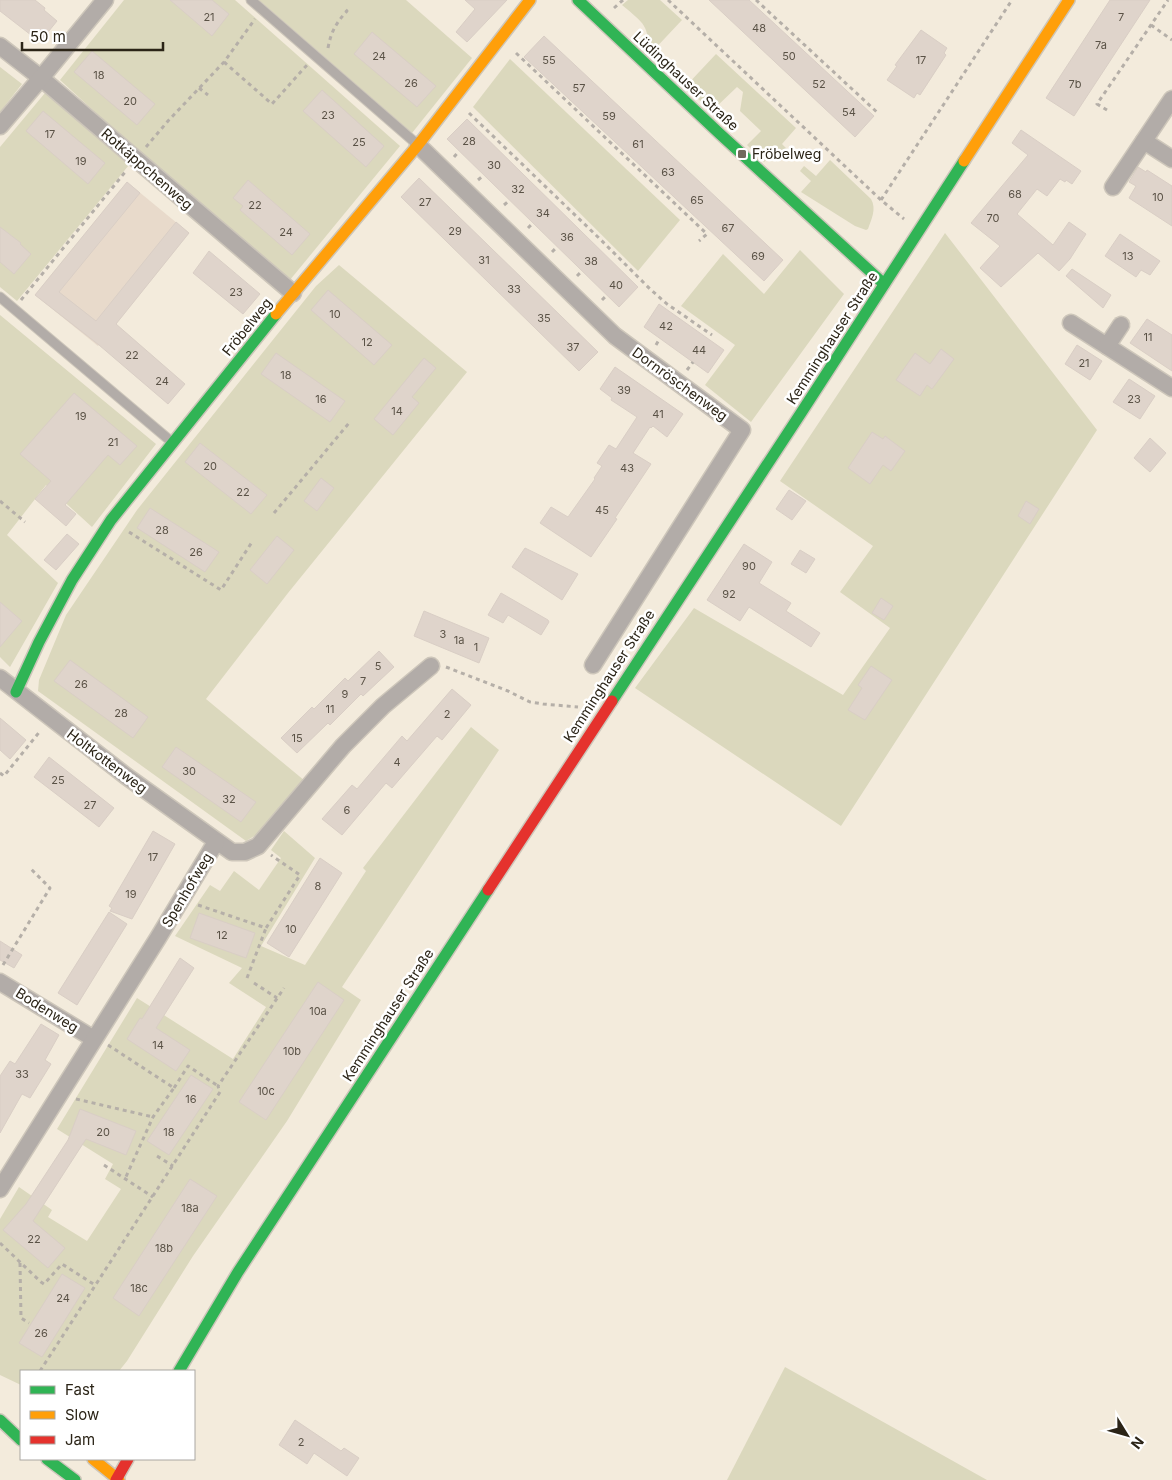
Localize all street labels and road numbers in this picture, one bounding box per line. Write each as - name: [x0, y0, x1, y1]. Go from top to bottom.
- street label: Lüdinghauser Straße: [630, 27, 742, 134]
- street label: Rotkäppchenweg: [98, 124, 196, 213]
- street label: Kemminghauser Straße: [782, 268, 881, 407]
- street label: Fröbelweg: [218, 294, 275, 359]
- street label: Dornröschenweg: [629, 343, 731, 424]
- street label: Kemminghauser Straße: [559, 606, 658, 745]
- street label: Holtkottenweg: [64, 725, 151, 796]
- street label: Spenhofweg: [158, 849, 215, 930]
- street label: Kemminghauser Straße: [338, 945, 437, 1084]
- street label: Bodenweg: [13, 984, 82, 1035]

